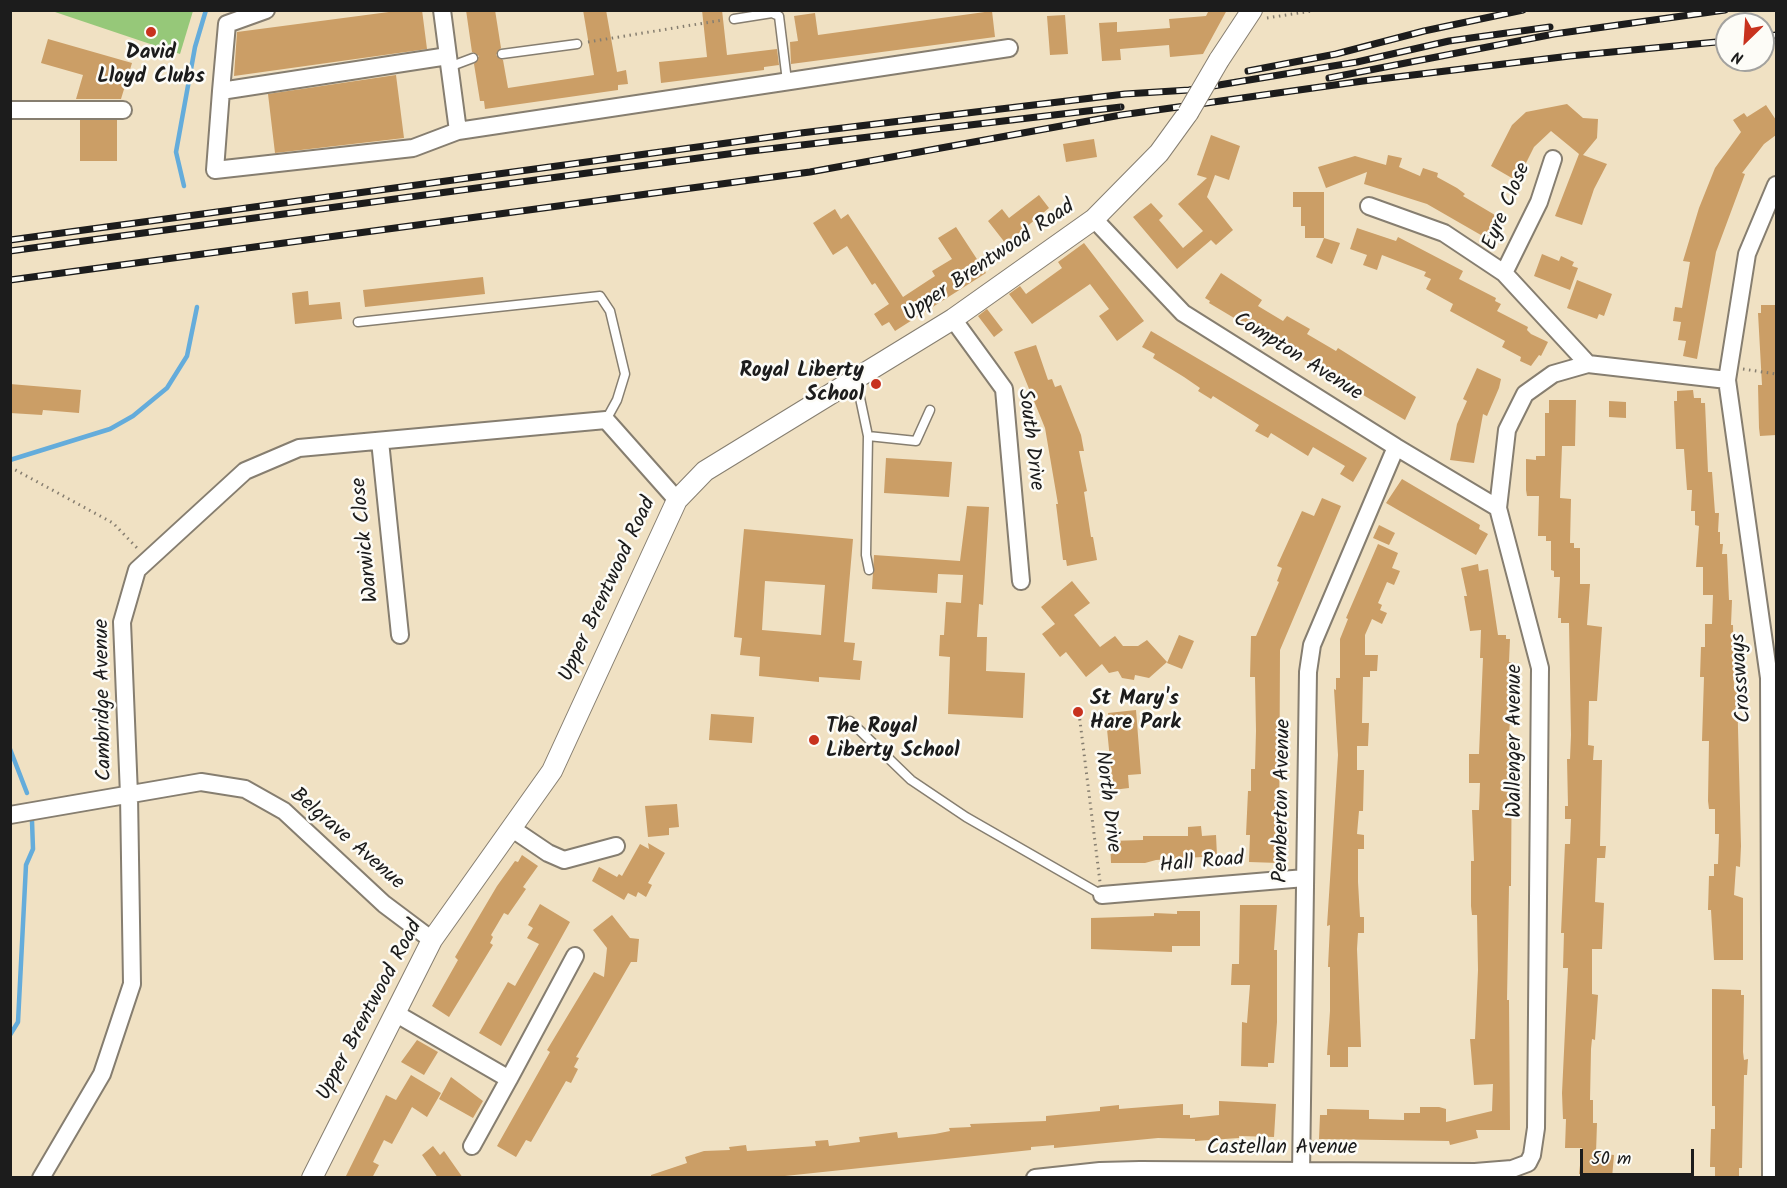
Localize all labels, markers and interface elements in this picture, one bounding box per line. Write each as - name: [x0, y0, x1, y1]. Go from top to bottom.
- north arrow: [1715, 12, 1775, 72]
- marker: David Lloyd Clubs: [144, 25, 158, 39]
- place label: David Lloyd Clubs: [97, 41, 205, 91]
- text: N: [1728, 43, 1748, 70]
- street label: Eyre Close: [1478, 159, 1538, 255]
- street label: Upper Brentwood Road: [900, 195, 1080, 329]
- street label: Compton Avenue: [1228, 308, 1366, 408]
- place label: Royal Liberty School: [739, 359, 864, 409]
- marker: Royal Liberty School: [869, 377, 883, 391]
- street label: South Drive: [1010, 388, 1048, 492]
- street label: Warwick Close: [348, 476, 386, 604]
- street label: Upper Brentwood Road: [555, 494, 663, 686]
- street label: Cambridge Avenue: [91, 619, 119, 781]
- street label: Crossways: [1727, 632, 1759, 724]
- street label: Wallenger Avenue: [1503, 664, 1529, 818]
- place label: St Mary's Hare Park: [1090, 687, 1181, 737]
- marker: St Mary's Hare Park: [1071, 705, 1085, 719]
- place label: The Royal Liberty School: [826, 715, 960, 765]
- street label: Pemberton Avenue: [1270, 719, 1298, 883]
- marker: The Royal Liberty School: [807, 733, 821, 747]
- street label: North Drive: [1087, 750, 1125, 854]
- street label: Belgrave Avenue: [284, 783, 408, 897]
- street label: Hall Road: [1159, 848, 1245, 880]
- street label: Upper Brentwood Road: [313, 916, 429, 1106]
- street label: Castellan Avenue: [1207, 1136, 1357, 1162]
- scale bar: [1583, 1137, 1697, 1175]
- text: 50 m: [1591, 1145, 1631, 1174]

